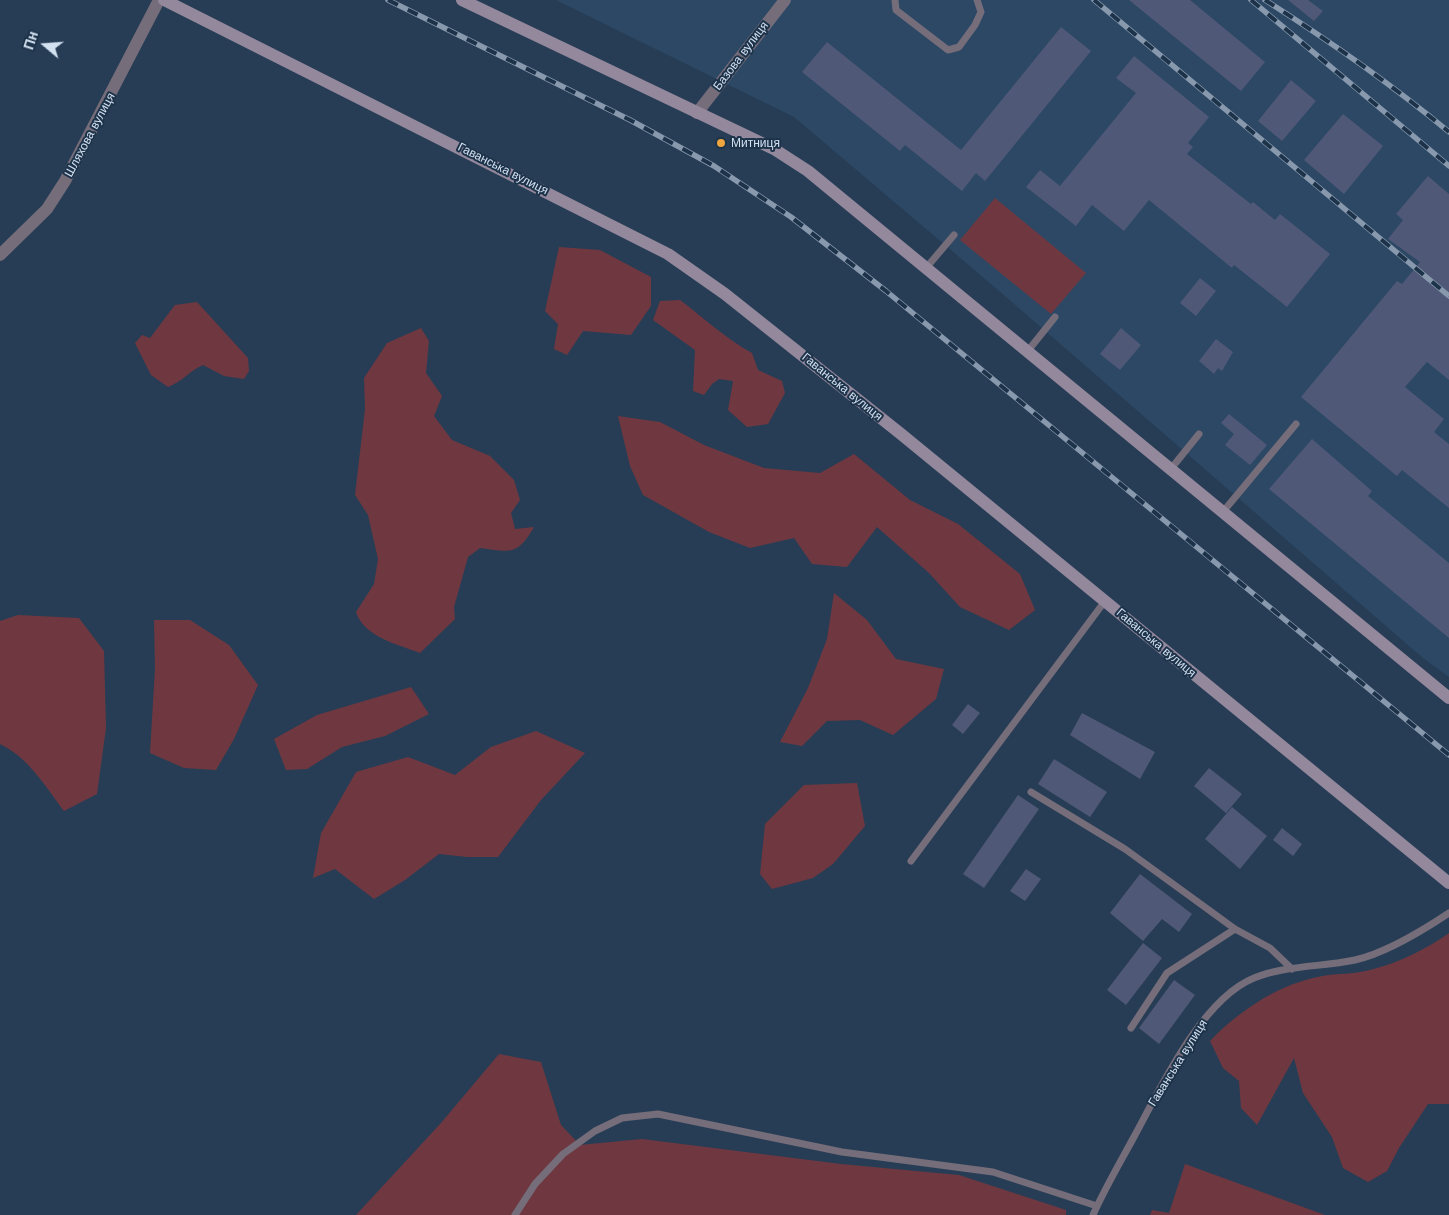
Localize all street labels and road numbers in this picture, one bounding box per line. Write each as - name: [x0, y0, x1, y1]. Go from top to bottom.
- street label: Базова вулиця: [710, 19, 772, 93]
- street label: Шляхова вулиця: [62, 91, 118, 179]
- street label: Гаванська вулиця: [455, 140, 551, 198]
- street label: Гаванська вулиця: [799, 350, 885, 424]
- street label: Гаванська вулиця: [1113, 606, 1199, 680]
- street label: Гаванська вулиця: [1146, 1017, 1210, 1109]

